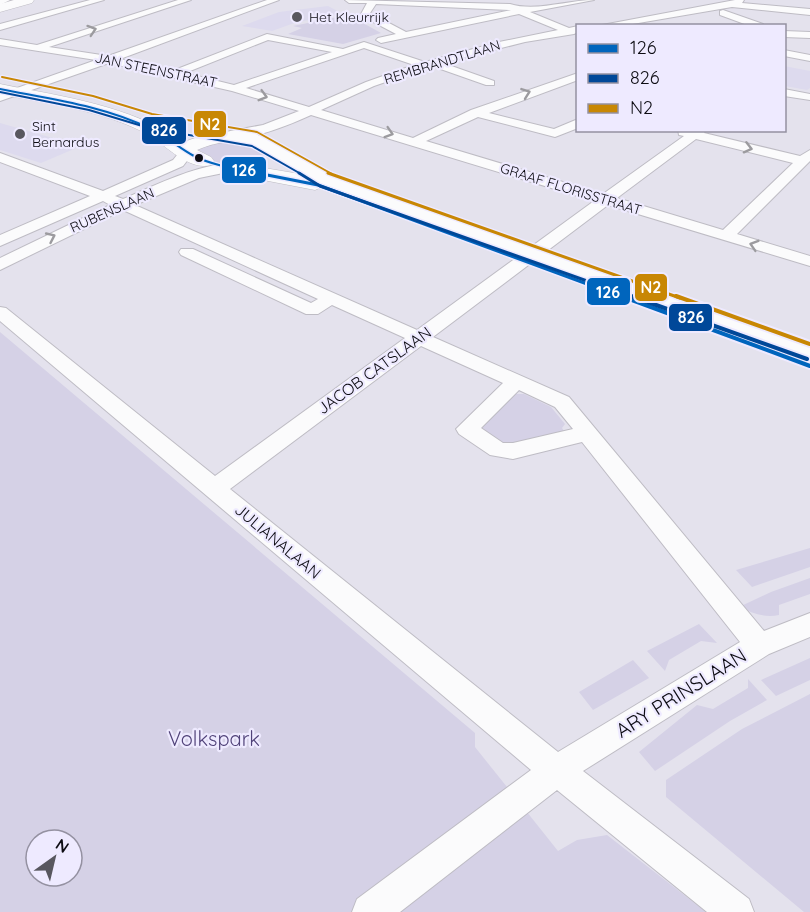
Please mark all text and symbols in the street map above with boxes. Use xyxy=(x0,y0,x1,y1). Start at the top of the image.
place label: Het Kleurrijk xyxy=(309,8,389,26)
marker: Het Kleurrijk xyxy=(290,10,304,24)
legend xyxy=(576,24,786,132)
one-way arrow xyxy=(86,25,97,37)
street label: REMBRANDTLAAN xyxy=(382,36,502,88)
text: 126 xyxy=(630,36,657,59)
street label: JAN STEENSTRAAT xyxy=(93,48,219,92)
text: 826 xyxy=(630,66,660,89)
one-way arrow xyxy=(520,87,530,100)
one-way arrow xyxy=(258,88,268,101)
text: N2 xyxy=(630,96,653,119)
line badge: N2 xyxy=(193,110,227,138)
text: N2 xyxy=(200,114,220,134)
line badge: 826 xyxy=(141,116,187,145)
place label: Sint Bernardus xyxy=(32,117,99,151)
text: 826 xyxy=(151,120,178,140)
one-way arrow xyxy=(383,126,393,138)
marker: Sint Bernardus xyxy=(13,127,27,141)
one-way arrow xyxy=(743,140,753,153)
unlabelled marker xyxy=(193,152,205,164)
line badge: 126 xyxy=(221,156,267,184)
street label: GRAAF FLORISSTRAAT xyxy=(498,159,644,219)
text: 126 xyxy=(232,160,256,180)
street label: RUBENSLAAN xyxy=(67,183,157,237)
one-way arrow xyxy=(45,233,56,245)
one-way arrow xyxy=(749,240,760,252)
line badge: N2 xyxy=(634,273,668,302)
line badge: 126 xyxy=(586,277,631,306)
text: N2 xyxy=(641,277,661,297)
text: 126 xyxy=(596,282,620,302)
line badge: 826 xyxy=(668,303,713,332)
text: 826 xyxy=(678,307,705,327)
street label: JACOB CATSLAAN xyxy=(313,322,435,418)
street label: JULIANALAAN xyxy=(231,499,325,583)
street label: ARY PRINSLAAN xyxy=(611,642,751,743)
park label: Volkspark xyxy=(168,726,260,751)
north arrow xyxy=(24,828,84,888)
text: N xyxy=(52,834,73,857)

